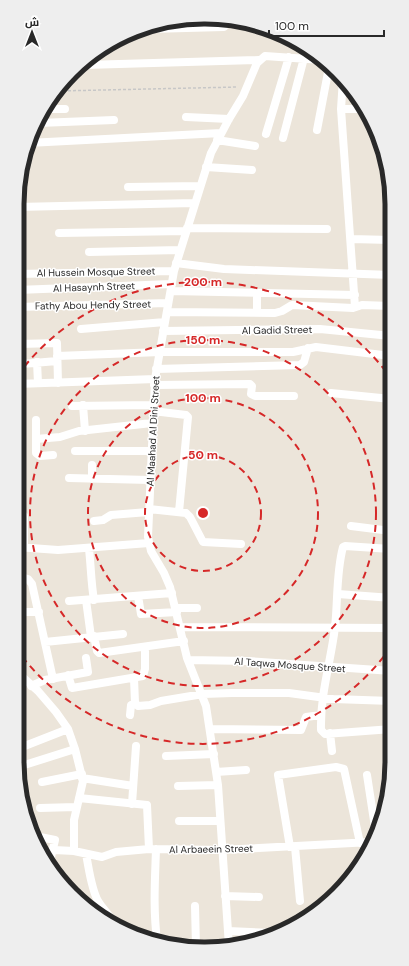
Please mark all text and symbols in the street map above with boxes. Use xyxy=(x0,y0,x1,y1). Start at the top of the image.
north arrow xyxy=(12,12,52,52)
scale bar xyxy=(269,12,384,38)
text: ش xyxy=(25,15,39,29)
text: 100 m xyxy=(275,18,309,34)
street label: Al Hussein Mosque Street xyxy=(37,264,155,280)
text: 200 m xyxy=(184,274,222,290)
street label: Al Hasaynh Street xyxy=(53,279,135,295)
street label: Fathy Abou Hendy Street xyxy=(35,297,151,313)
street label: Al Gadid Street xyxy=(242,323,312,337)
text: 150 m xyxy=(186,332,220,348)
street label: Al Maahad Al Dini Street xyxy=(144,375,162,487)
text: 100 m xyxy=(185,390,221,406)
text: 50 m xyxy=(188,447,218,463)
centre of rings xyxy=(196,506,210,520)
street label: Al Taqwa Mosque Street xyxy=(234,655,346,675)
street label: Al Arbaeein Street xyxy=(169,842,253,856)

